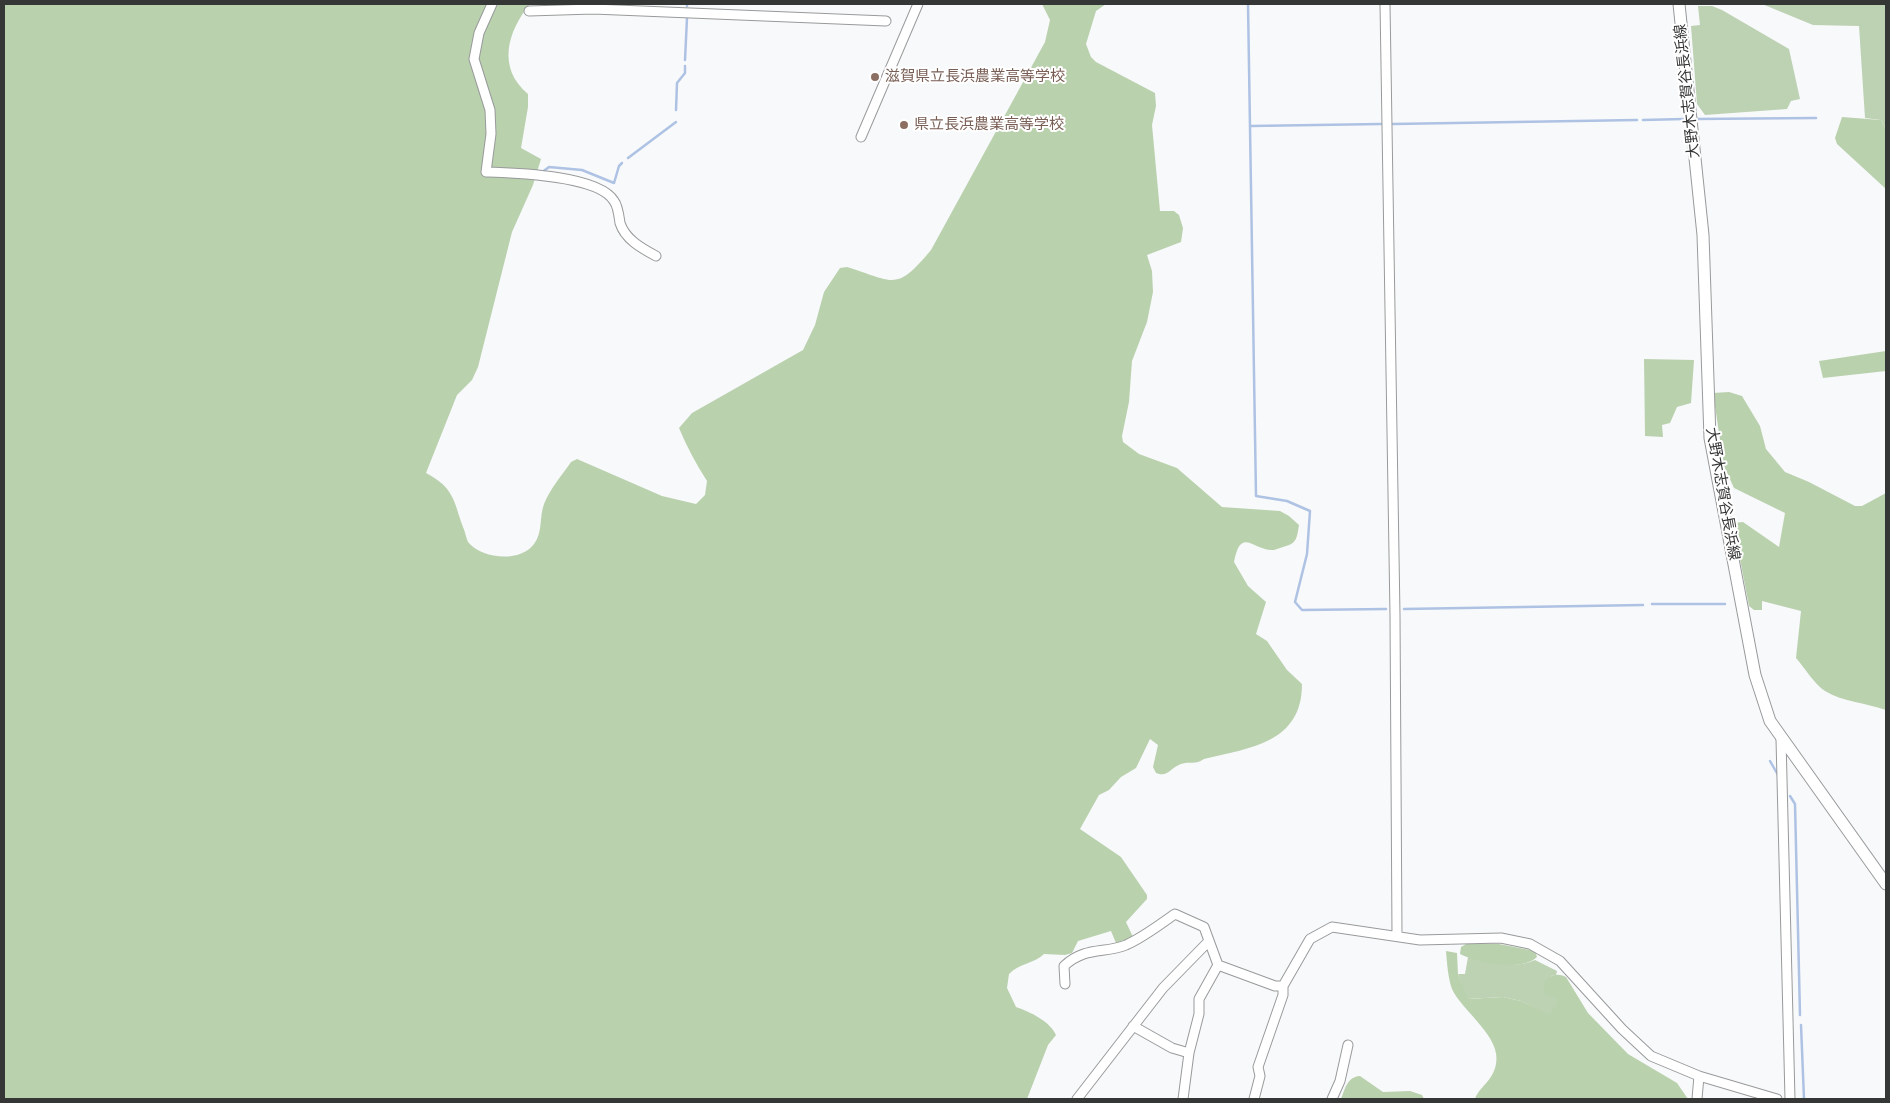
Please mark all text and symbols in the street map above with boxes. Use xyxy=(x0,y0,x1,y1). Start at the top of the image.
street label: 大野木志賀谷長浜線 xyxy=(1672,23,1704,159)
place label: 滋賀県立長浜農業高等学校 xyxy=(885,68,1065,86)
marker: 滋賀県立長浜農業高等学校 xyxy=(869,71,881,83)
place label: 県立長浜農業高等学校 xyxy=(914,116,1064,134)
marker: 県立長浜農業高等学校 xyxy=(898,119,910,131)
street label: 大野木志賀谷長浜線 xyxy=(1701,426,1743,562)

